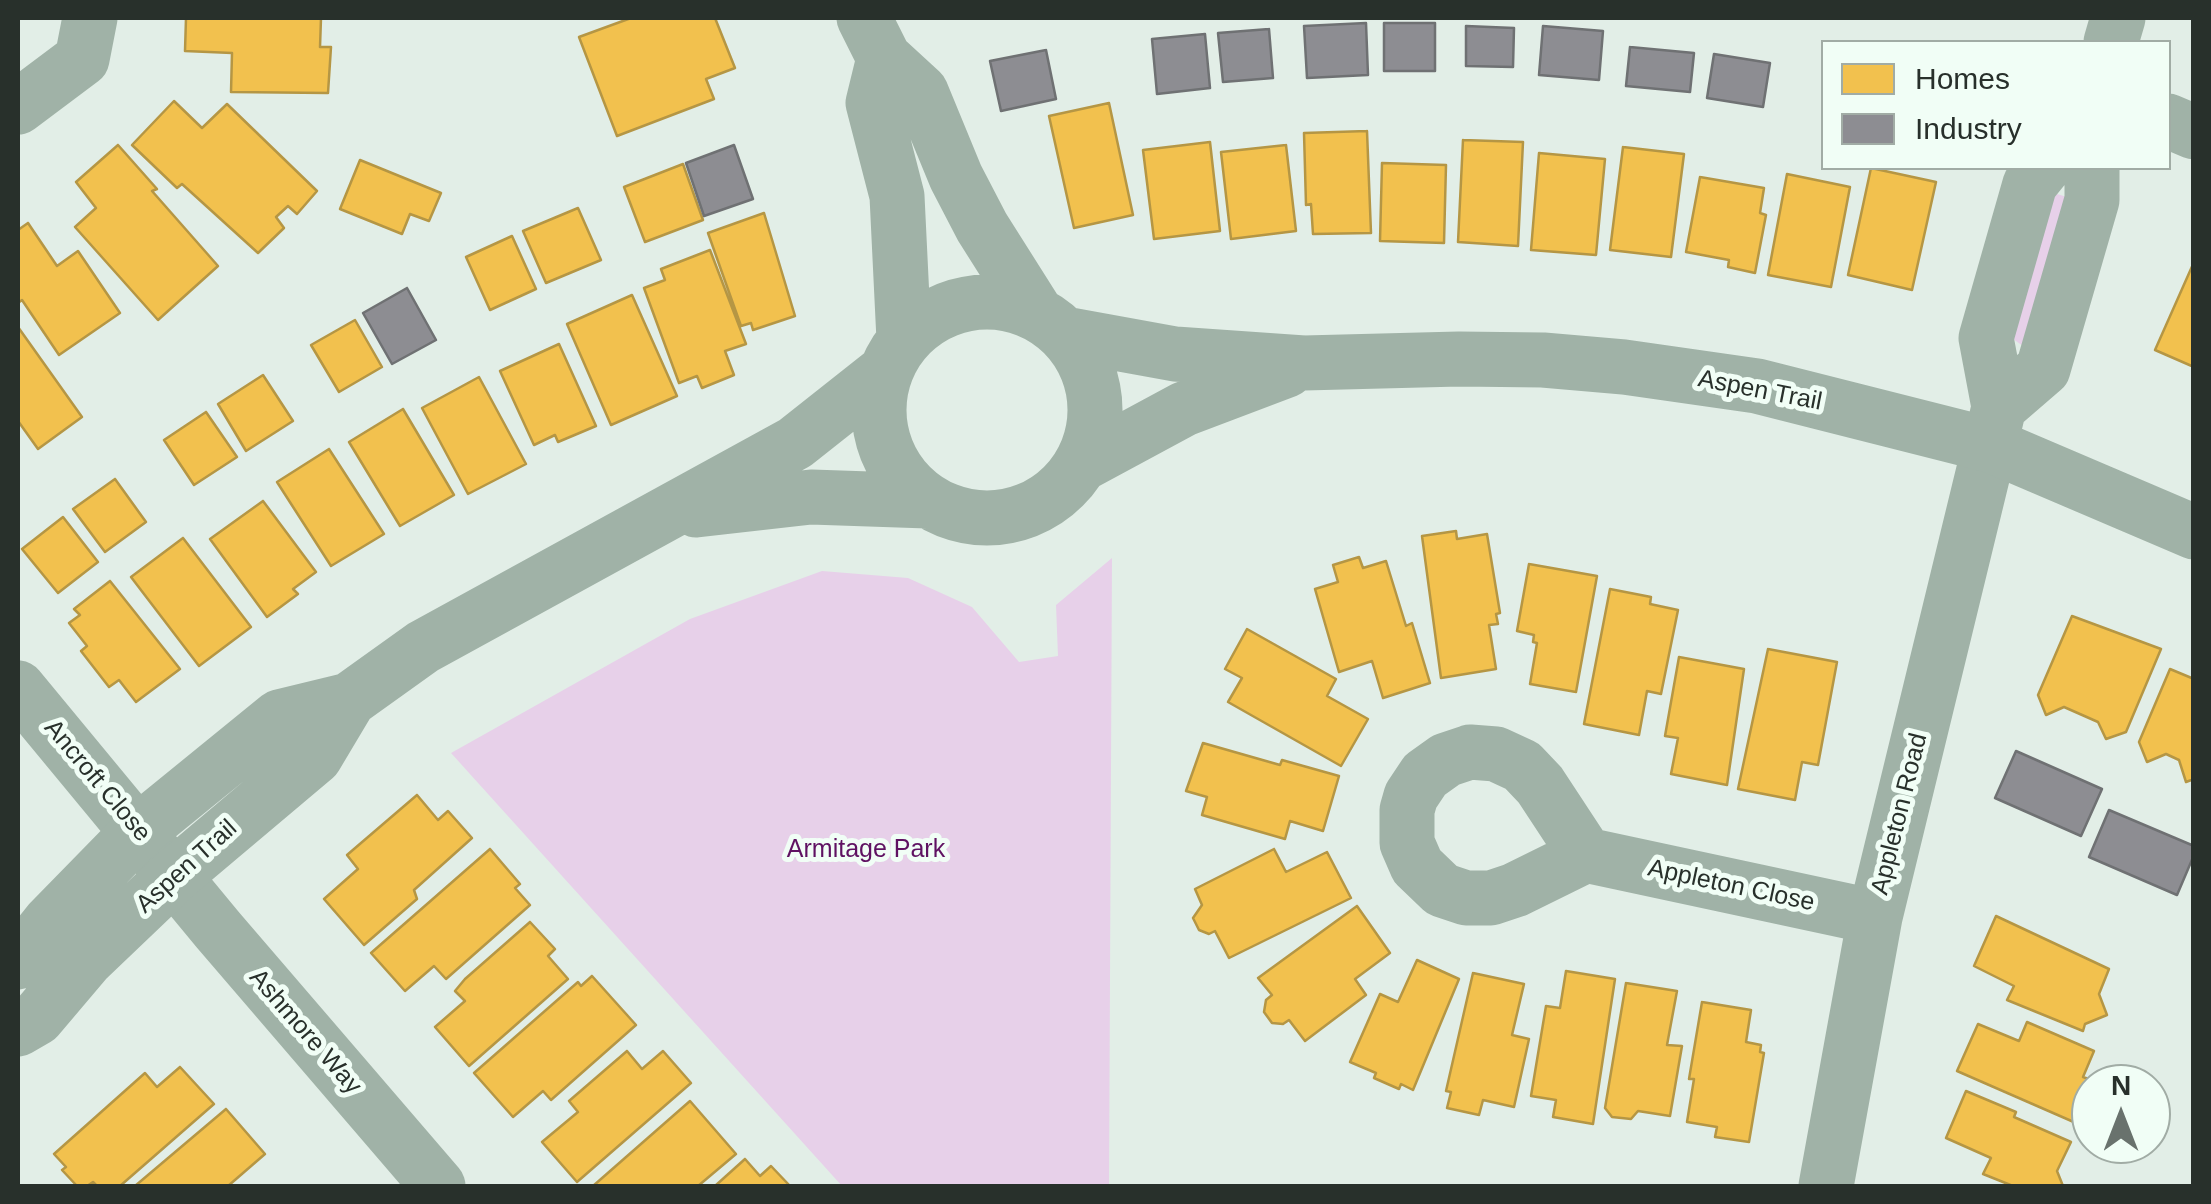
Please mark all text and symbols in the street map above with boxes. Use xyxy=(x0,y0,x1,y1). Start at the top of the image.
legend xyxy=(1821,40,2171,170)
text: Homes xyxy=(1915,62,2010,95)
text: Industry xyxy=(1915,112,2022,145)
street label: Aspen Trail xyxy=(1696,364,1824,418)
street label: Ancroft Close xyxy=(37,714,157,848)
street label: Appleton Road xyxy=(1865,730,1935,898)
street label: Aspen Trail xyxy=(130,814,244,920)
park label: Armitage Park xyxy=(787,835,945,865)
street label: Appleton Close xyxy=(1645,854,1817,918)
street label: Ashmore Way xyxy=(242,963,368,1101)
north arrow xyxy=(2071,1064,2171,1164)
text: N xyxy=(2111,1070,2131,1101)

